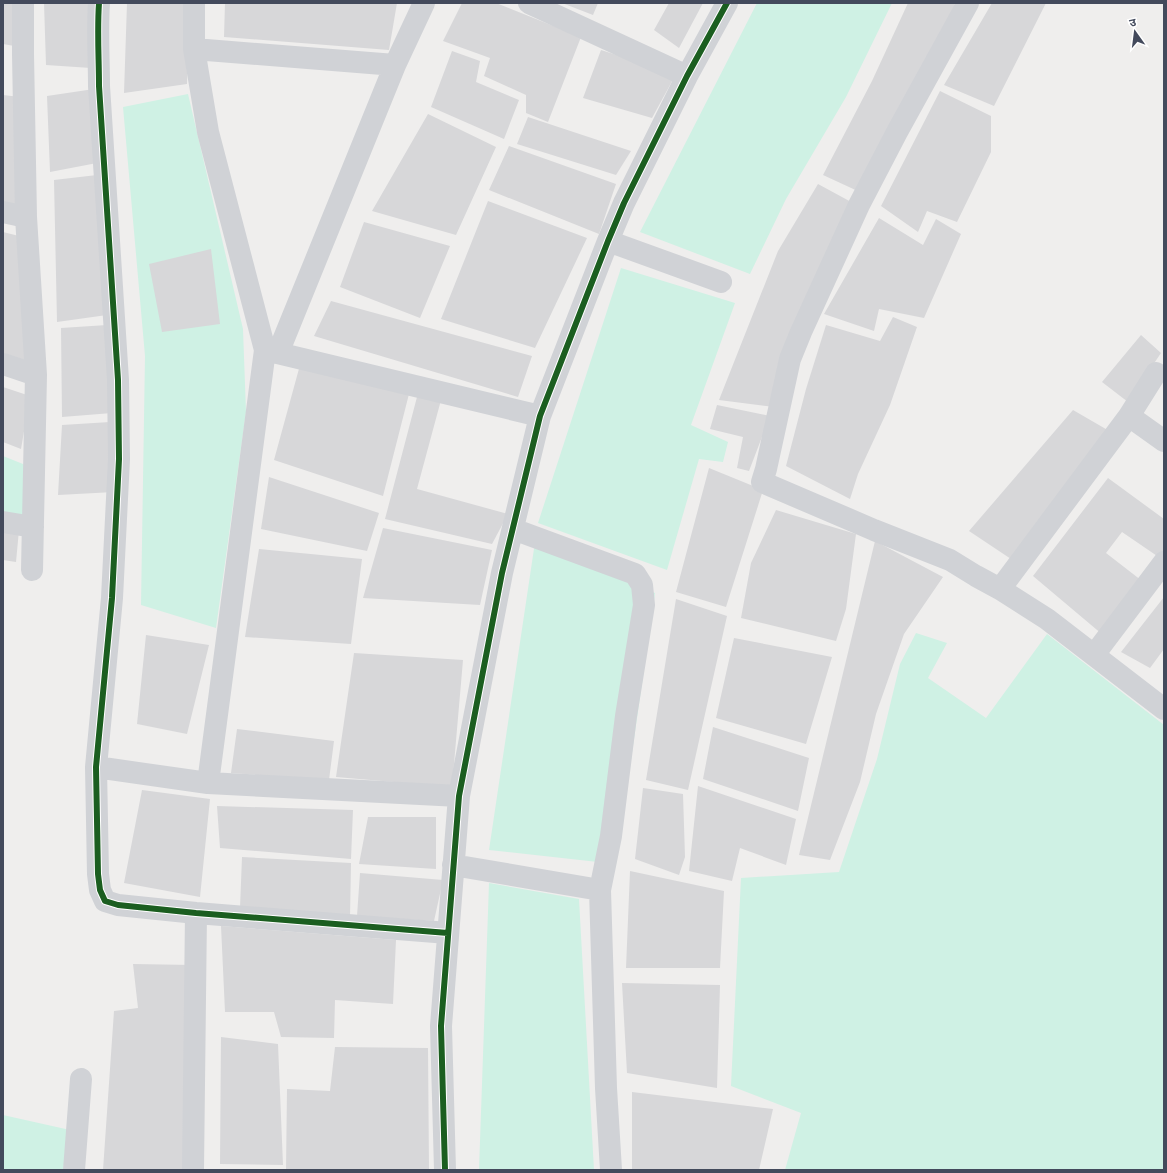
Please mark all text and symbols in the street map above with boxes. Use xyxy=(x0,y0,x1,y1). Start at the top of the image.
north arrow xyxy=(1115,12,1155,52)
text: उ xyxy=(1128,17,1138,29)

